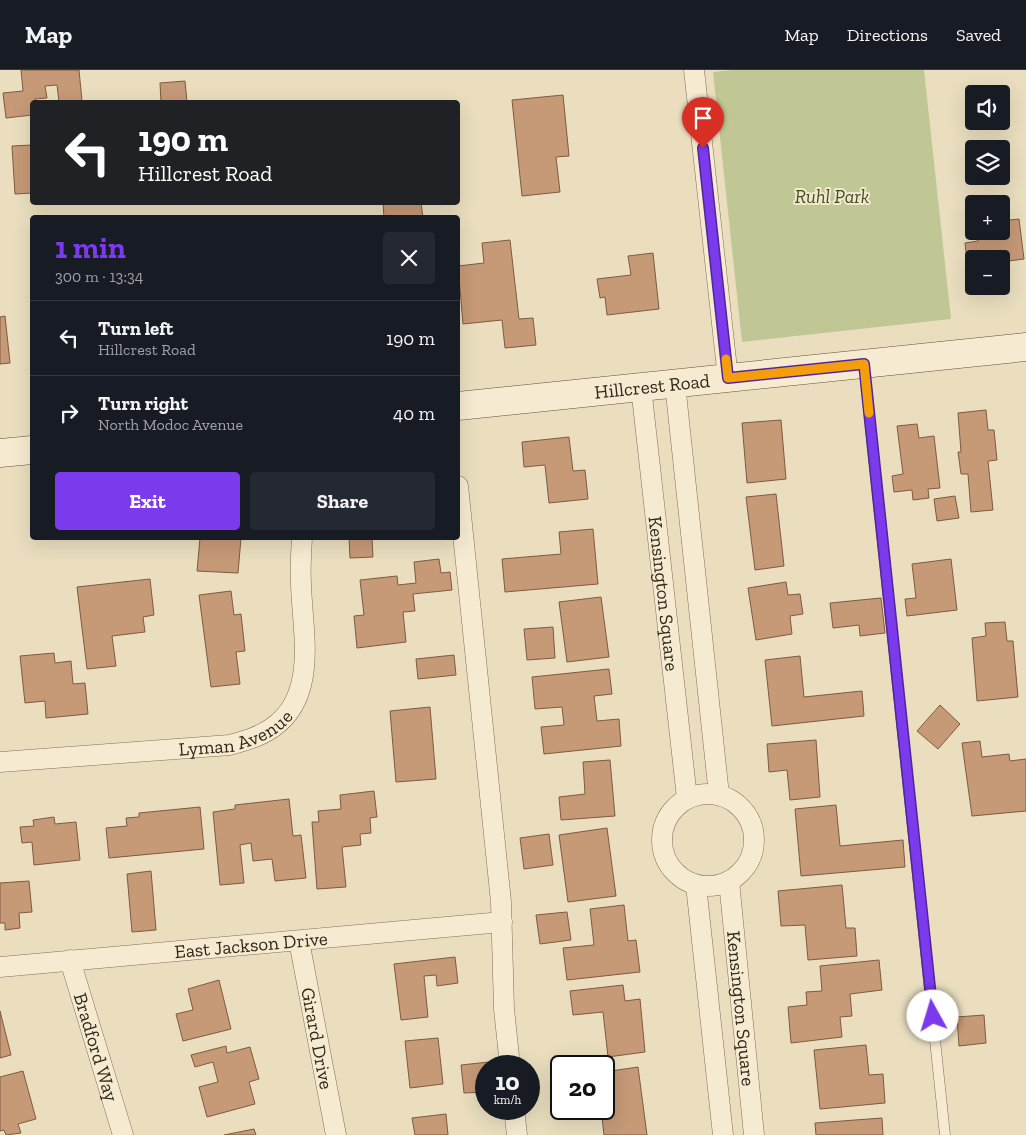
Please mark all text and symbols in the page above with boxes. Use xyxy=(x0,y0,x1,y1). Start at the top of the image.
text: Map xyxy=(25,20,72,49)
text: Map xyxy=(784,24,819,46)
text: Directions xyxy=(847,24,928,46)
text: Saved xyxy=(956,24,1001,46)
map controls xyxy=(965,85,1010,295)
button: sound xyxy=(965,85,1010,130)
pin xyxy=(682,97,724,148)
icon: arrive xyxy=(689,104,717,132)
text: 190 m xyxy=(138,118,228,160)
icon: left xyxy=(55,120,120,185)
button: layers xyxy=(965,140,1010,185)
text: Hillcrest Road xyxy=(138,160,272,187)
park label: Ruhl Park xyxy=(795,185,869,208)
button: + xyxy=(965,195,1010,240)
text: 1 min xyxy=(55,230,126,266)
button: close xyxy=(383,232,435,284)
button: − xyxy=(965,250,1010,295)
text: 300 m · 13:34 xyxy=(55,267,143,286)
text: Turn left xyxy=(98,317,173,340)
icon: left xyxy=(55,324,83,352)
text: 190 m xyxy=(386,327,435,350)
text: Hillcrest Road xyxy=(98,340,196,359)
street label: Hillcrest Road xyxy=(593,369,711,404)
text: Turn right xyxy=(98,392,188,415)
icon: right xyxy=(55,399,83,427)
text: 40 m xyxy=(393,402,435,425)
text: North Modoc Avenue xyxy=(98,415,243,434)
button: Exit xyxy=(55,472,240,530)
button: Share xyxy=(250,472,435,530)
street label: Kensington Square xyxy=(644,515,684,672)
street label: Lyman Avenue xyxy=(178,705,298,761)
street label: East Jackson Drive xyxy=(173,927,329,963)
street label: Kensington Square xyxy=(722,930,760,1087)
street label: Girard Drive xyxy=(296,986,338,1091)
position arrow xyxy=(906,989,958,1041)
street label: Bradford Way xyxy=(69,990,123,1105)
speed limit sign: 20 xyxy=(550,1055,615,1120)
text: 10 xyxy=(495,1066,520,1096)
text: km/h xyxy=(494,1093,521,1107)

